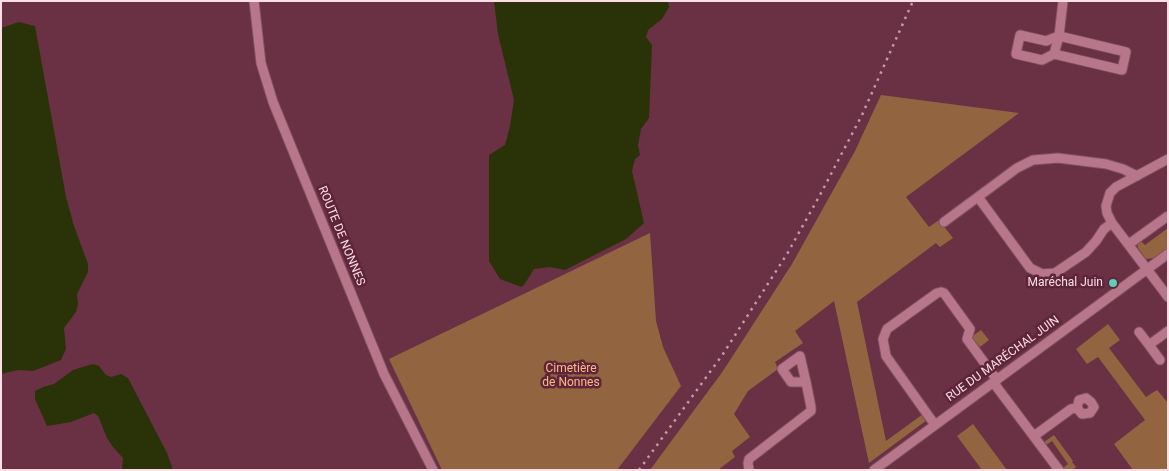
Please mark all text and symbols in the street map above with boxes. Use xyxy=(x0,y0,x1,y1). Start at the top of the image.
street label: ROUTE DE NONNES xyxy=(314,184,368,288)
place label: Maréchal Juin xyxy=(1028,276,1103,290)
marker: Maréchal Juin xyxy=(1107,277,1119,289)
street label: RUE DU MARÉCHAL JUIN xyxy=(944,313,1062,405)
park label: Cimetière de Nonnes xyxy=(542,362,600,390)

